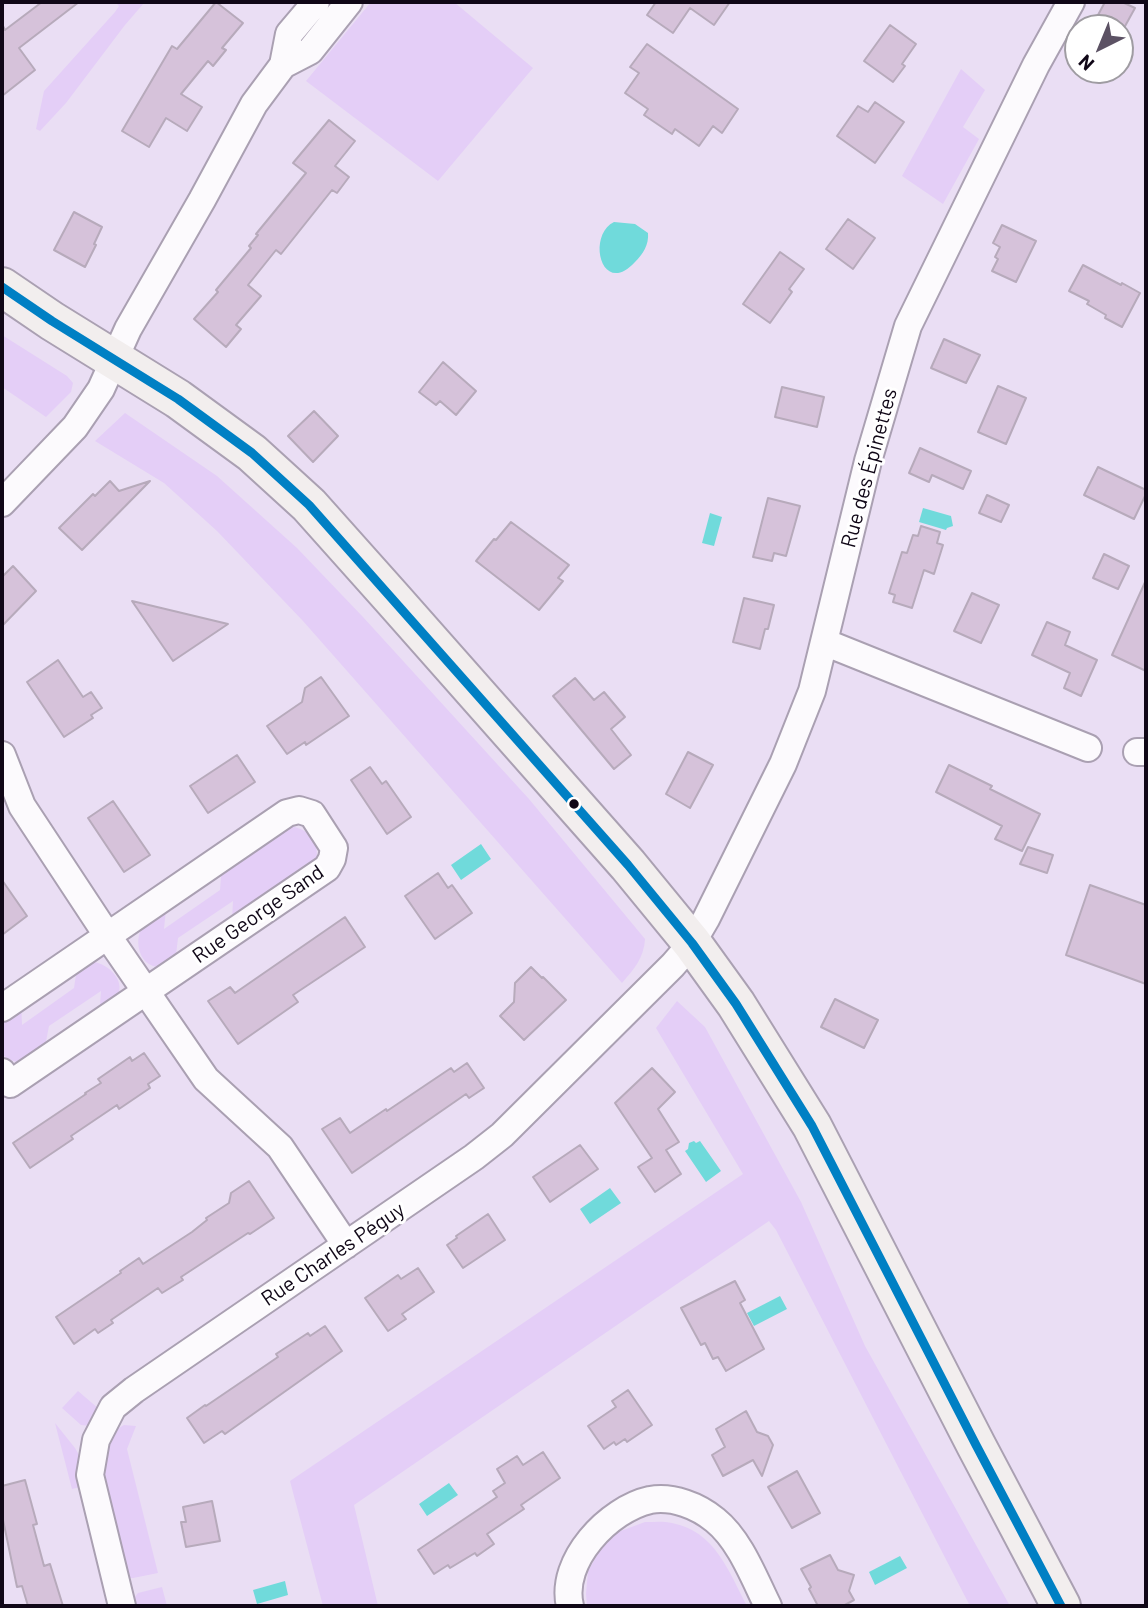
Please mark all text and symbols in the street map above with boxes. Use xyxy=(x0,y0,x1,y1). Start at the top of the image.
north arrow xyxy=(1064,14,1134,84)
text: N xyxy=(1073,51,1098,76)
street label: Rue des Épinettes xyxy=(836,385,902,551)
unlabelled marker xyxy=(567,797,581,811)
street label: Rue George Sand xyxy=(187,859,329,969)
street label: Rue Charles Péguy xyxy=(257,1197,409,1311)

